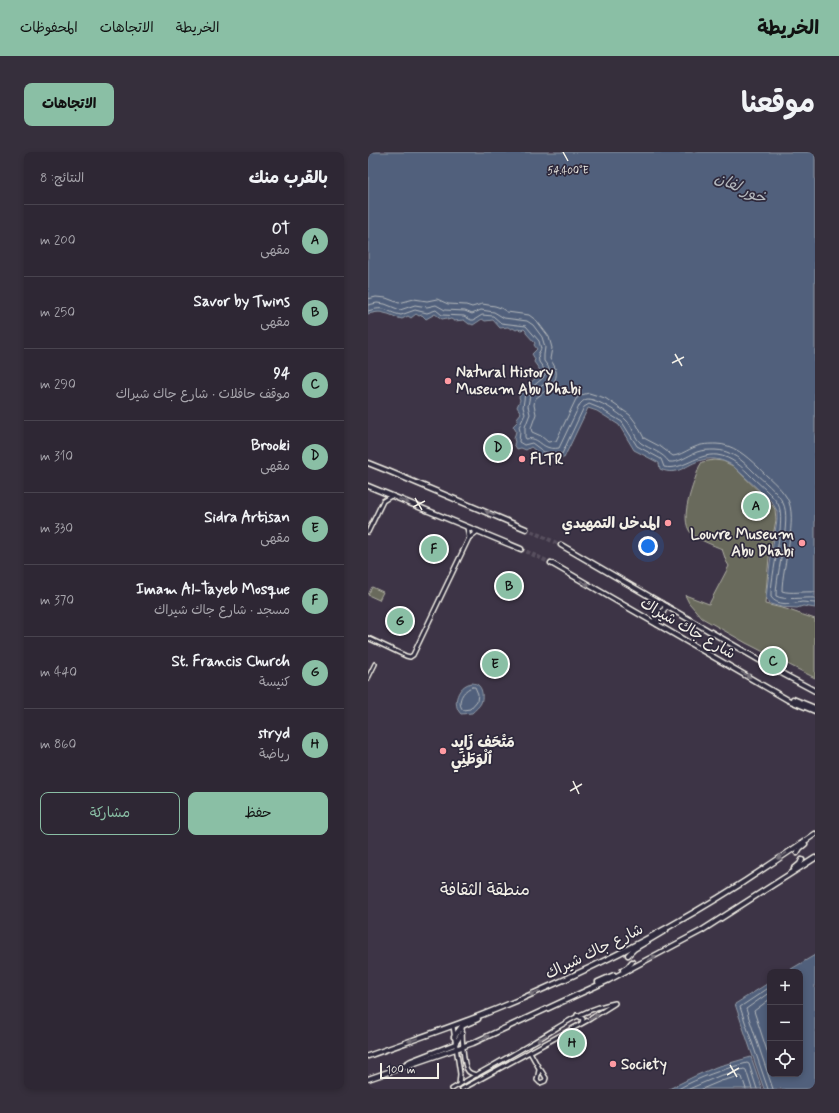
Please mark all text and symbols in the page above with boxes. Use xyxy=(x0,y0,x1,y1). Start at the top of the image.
text: الخريطة xyxy=(757,16,819,41)
text: المحفوظات xyxy=(20,19,78,37)
text: الاتجاهات xyxy=(100,19,154,37)
text: الخريطة xyxy=(176,19,219,37)
button: الاتجاهات xyxy=(24,83,114,126)
text: موقعنا xyxy=(741,86,815,123)
text: 54.400°E xyxy=(547,164,589,178)
text: بالقرب منك xyxy=(249,167,328,189)
water label: خور لفان xyxy=(711,167,770,210)
text: النتائج: 8 xyxy=(40,170,84,187)
text: OT xyxy=(272,220,290,240)
text: 200 m xyxy=(40,232,76,249)
text: A xyxy=(311,232,319,249)
text: مقهى xyxy=(260,242,290,259)
text: Savor by Twins xyxy=(194,292,290,312)
text: 250 m xyxy=(40,304,75,321)
text: B xyxy=(311,304,319,321)
text: مقهى xyxy=(260,314,290,331)
place label: Natural History Museum Abu Dhabi xyxy=(456,363,582,400)
text: 94 xyxy=(274,364,290,384)
text: 290 m xyxy=(40,376,76,393)
text: C xyxy=(310,376,320,393)
marker: Natural History Museum Abu Dhabi xyxy=(443,376,453,386)
text: موقف حافلات · شارع جاك شيراك xyxy=(116,386,290,403)
pin: D xyxy=(485,433,511,463)
text: Brooki xyxy=(251,436,290,456)
text: 310 m xyxy=(40,448,73,465)
text: D xyxy=(311,448,319,465)
place label: FLTR xyxy=(530,450,564,470)
marker: FLTR xyxy=(517,454,527,464)
text: مقهى xyxy=(260,458,290,475)
pin: A xyxy=(743,491,769,521)
one-way arrow xyxy=(398,497,410,504)
text: Sidra Artisan xyxy=(204,508,290,528)
one-way arrow xyxy=(485,510,496,516)
place label: المدخل التمهيدي xyxy=(562,514,660,535)
marker: المدخل التمهيدي xyxy=(663,518,673,528)
text: 330 m xyxy=(40,520,73,537)
text: E xyxy=(311,520,319,537)
place label: Louvre Museum Abu Dhabi xyxy=(690,525,795,562)
text: مقهى xyxy=(260,530,290,547)
pin: F xyxy=(421,534,447,564)
your location xyxy=(638,536,658,556)
marker: Louvre Museum Abu Dhabi xyxy=(797,538,807,548)
pin: B xyxy=(496,571,522,601)
one-way arrow xyxy=(579,579,591,586)
text: Imam Al-Tayeb Mosque xyxy=(136,580,290,600)
text: 370 m xyxy=(40,592,74,609)
text: F xyxy=(312,592,318,609)
street label: شارع جاك شيراك xyxy=(636,593,739,664)
text: مسجد · شارع جاك شيراك xyxy=(154,602,290,619)
pin: G xyxy=(387,606,413,636)
pin: C xyxy=(760,646,786,676)
pin: E xyxy=(482,649,508,679)
text: St. Francis Church xyxy=(171,652,290,672)
text: 440 m xyxy=(40,664,77,681)
text: G xyxy=(311,664,319,681)
one-way arrow xyxy=(740,671,752,678)
text: كنيسة xyxy=(259,674,290,691)
text: stryd xyxy=(258,724,290,744)
place label: مَتْحَف زَايِد ٱلْوَطَنِي xyxy=(451,733,515,773)
text: 860 m xyxy=(40,736,76,753)
text: H xyxy=(311,736,319,753)
text: رياضة xyxy=(259,746,290,763)
marker: مَتْحَف زَايِد ٱلْوَطَنِي xyxy=(438,746,448,756)
button: مشاركة xyxy=(40,792,180,835)
button: حفظ xyxy=(188,792,328,835)
one-way arrow xyxy=(777,852,788,860)
district label: منطقة الثقافة xyxy=(440,879,530,901)
street label: شارع جاك شيراك xyxy=(542,919,647,984)
one-way arrow xyxy=(646,955,658,961)
map controls xyxy=(767,969,803,1077)
button: + xyxy=(767,969,803,1005)
one-way arrow xyxy=(528,991,540,997)
button: − xyxy=(767,1005,803,1041)
one-way arrow xyxy=(588,1013,600,1020)
pin: H xyxy=(559,1028,585,1058)
one-way arrow xyxy=(536,1034,548,1041)
one-way arrow xyxy=(478,1035,489,1041)
one-way arrow xyxy=(407,1037,419,1043)
button: locate xyxy=(767,1041,803,1077)
place label: Society xyxy=(621,1055,667,1075)
marker: Society xyxy=(608,1059,618,1069)
scale bar xyxy=(380,1061,439,1080)
text: 100 m xyxy=(386,1063,416,1077)

